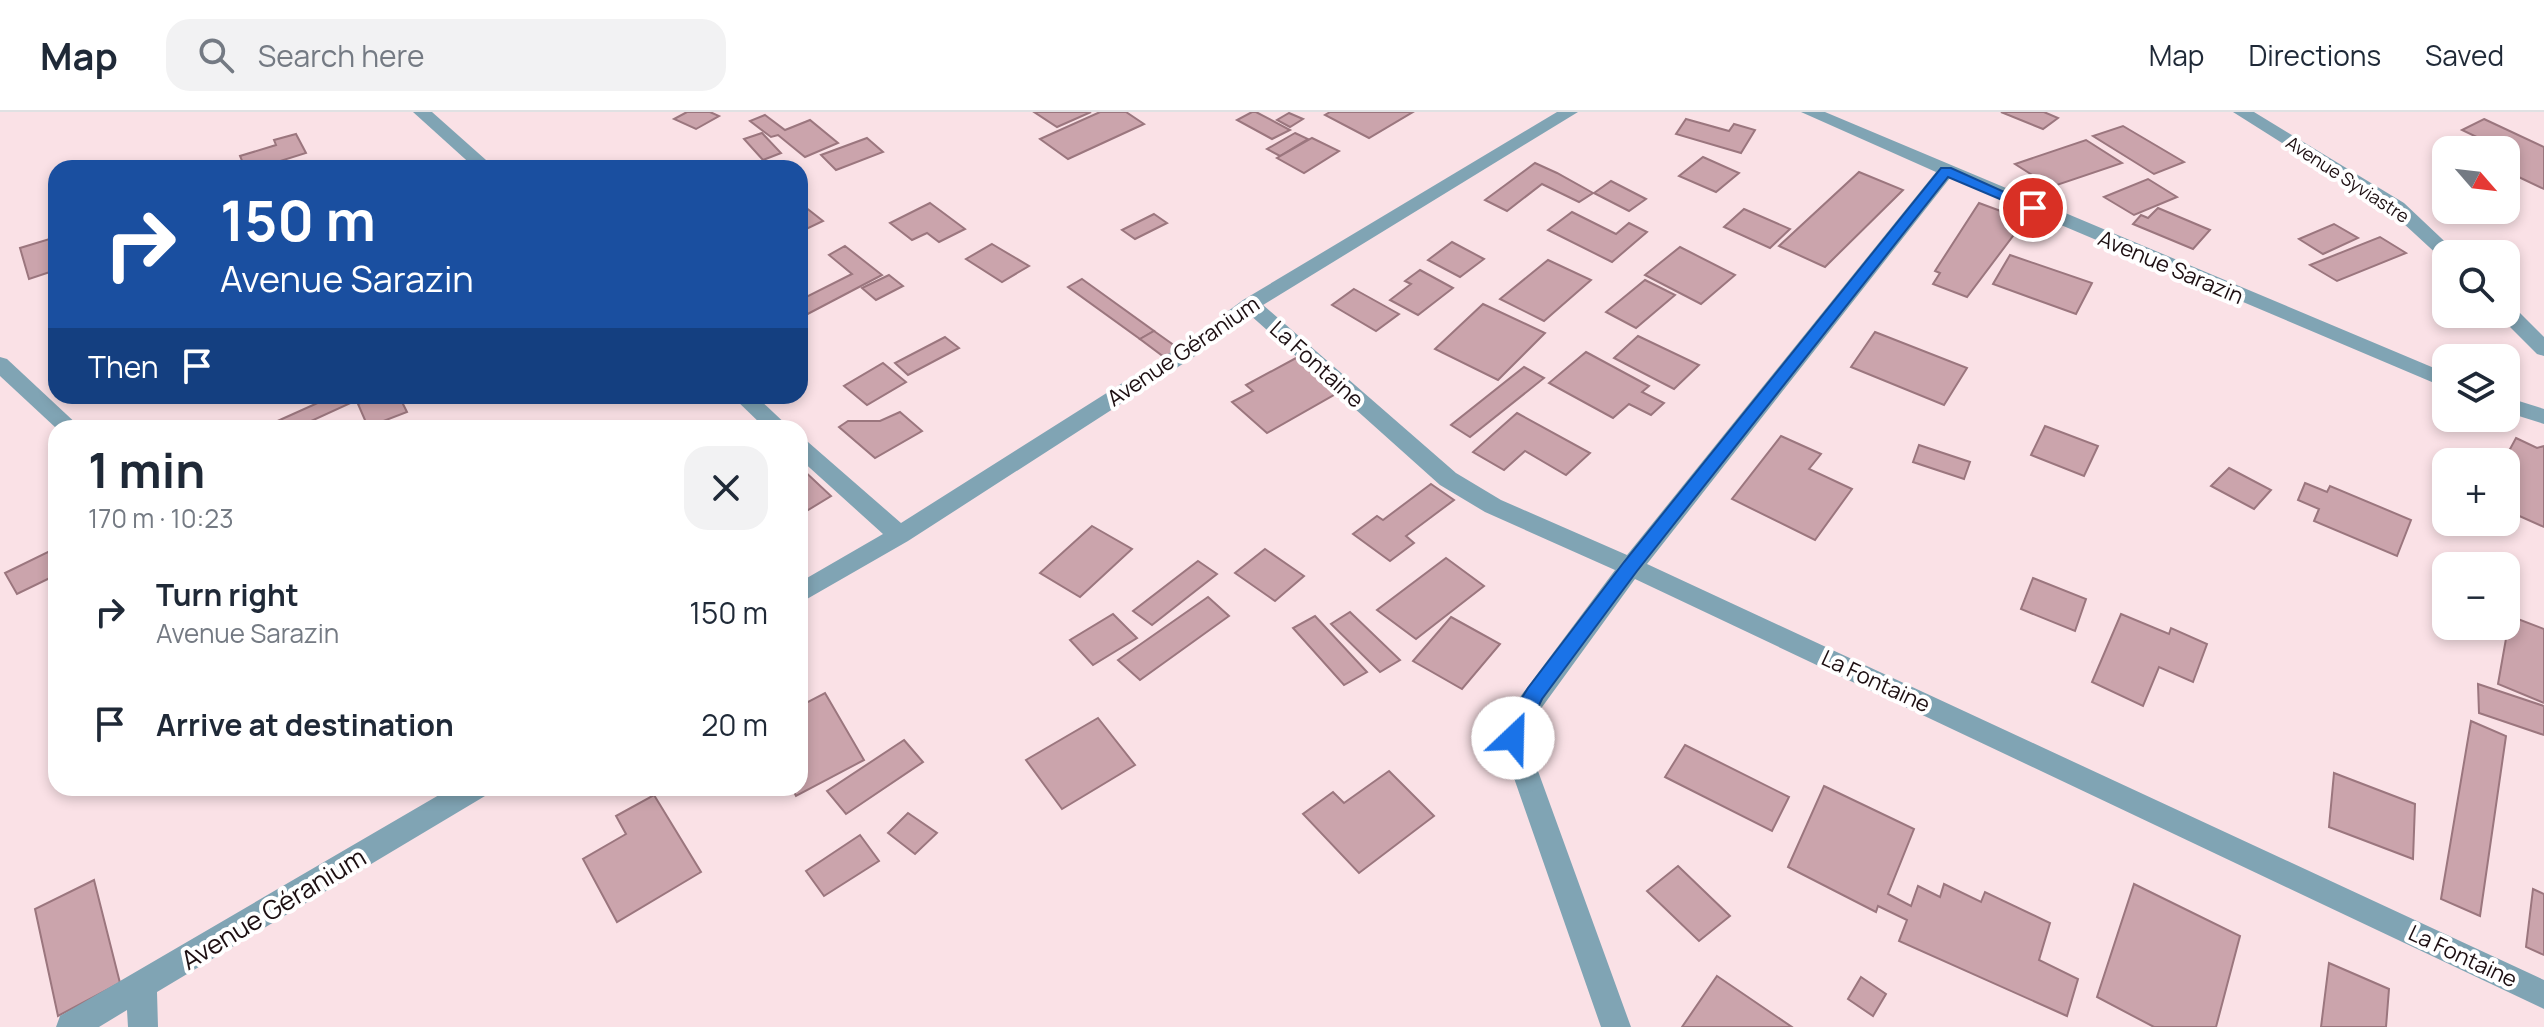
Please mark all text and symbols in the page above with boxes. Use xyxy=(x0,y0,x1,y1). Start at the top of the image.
search box xyxy=(166,19,726,91)
text: Map xyxy=(40,29,118,81)
icon: search xyxy=(194,33,238,77)
text: Search here xyxy=(258,35,425,76)
text: Map xyxy=(2149,36,2204,74)
text: Directions xyxy=(2248,36,2381,74)
text: Saved xyxy=(2425,36,2504,74)
street label: Avenue Syviastre xyxy=(2282,130,2414,228)
north arrow xyxy=(2432,136,2520,224)
map controls xyxy=(2432,136,2520,640)
pin xyxy=(1999,174,2067,242)
text: 150 m xyxy=(220,181,376,258)
icon: arrive xyxy=(2011,186,2055,230)
icon: right xyxy=(88,192,192,296)
street label: Avenue Sarazin xyxy=(2094,223,2248,311)
button: search xyxy=(2432,240,2520,328)
text: Avenue Sarazin xyxy=(220,254,474,303)
street label: Avenue Géranium xyxy=(1101,289,1265,413)
street label: La Fontaine xyxy=(1264,314,1371,414)
icon: arrive xyxy=(175,344,219,388)
button: layers xyxy=(2432,344,2520,432)
text: Then xyxy=(88,346,159,387)
text: 1 min xyxy=(88,437,205,502)
button: close xyxy=(684,446,768,530)
button: + xyxy=(2432,448,2520,536)
text: 170 m · 10:23 xyxy=(88,500,234,536)
button: − xyxy=(2432,552,2520,640)
text: Turn right xyxy=(156,574,299,615)
icon: right xyxy=(88,590,132,634)
text: 150 m xyxy=(689,592,768,633)
text: Avenue Sarazin xyxy=(156,615,339,651)
street label: La Fontaine xyxy=(1817,643,1935,719)
position arrow xyxy=(1471,696,1555,780)
icon: arrive xyxy=(88,702,132,746)
text: Arrive at destination xyxy=(156,704,454,745)
text: 20 m xyxy=(701,704,768,745)
street label: Avenue Géranium xyxy=(174,838,372,978)
street label: La Fontaine xyxy=(2404,918,2522,994)

